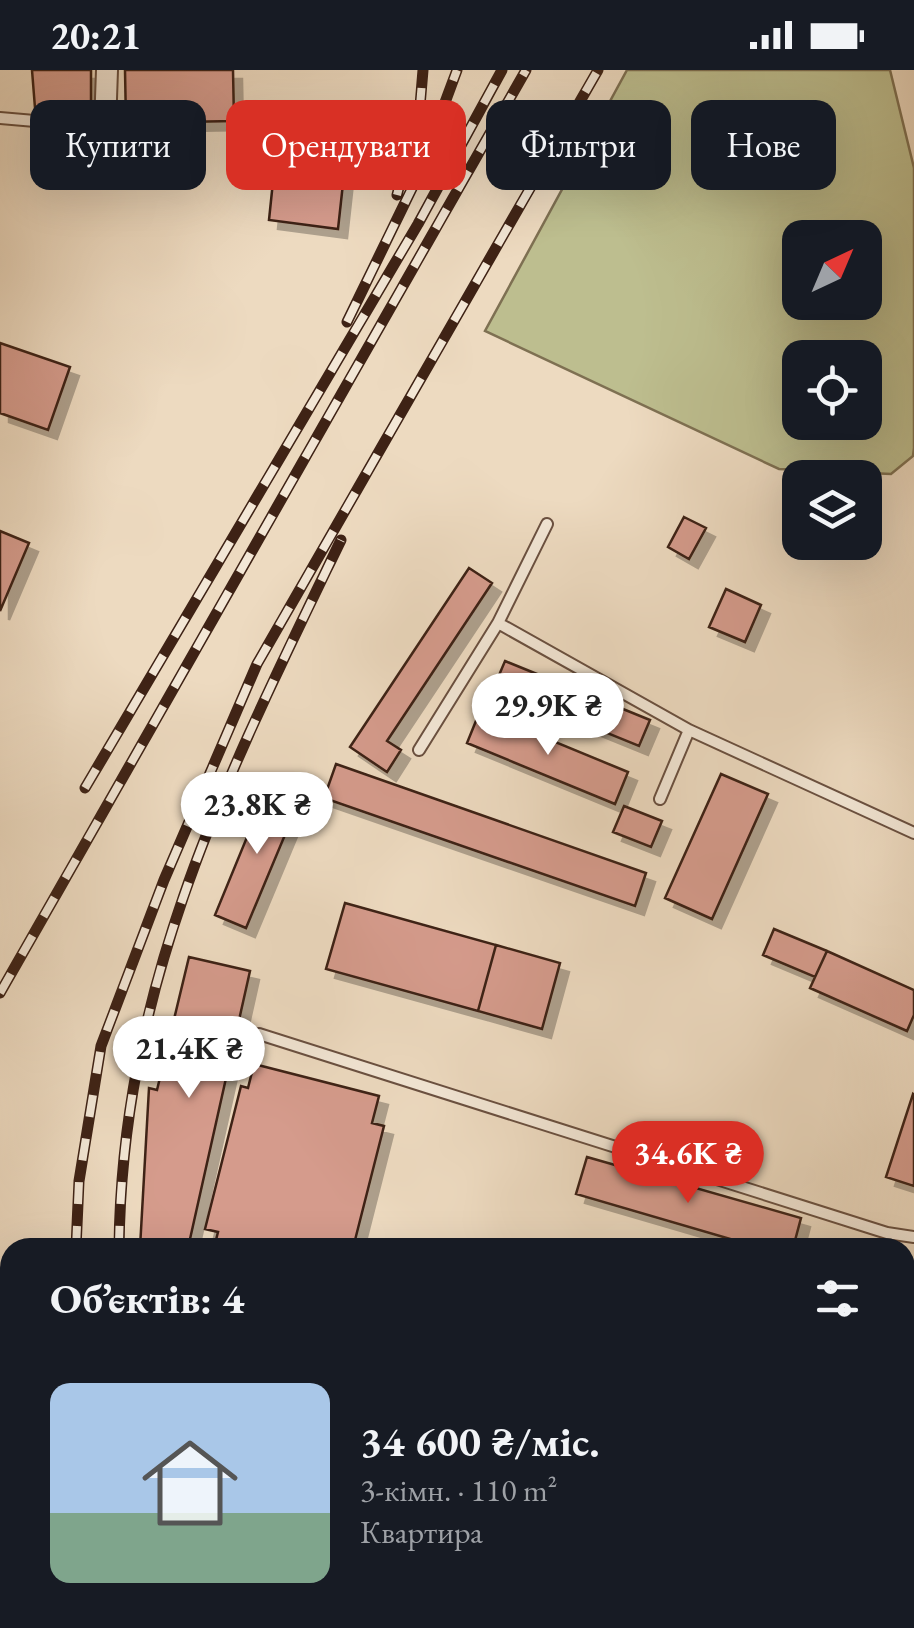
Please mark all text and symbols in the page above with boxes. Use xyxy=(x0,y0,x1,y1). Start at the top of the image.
text: 20:21 xyxy=(50,11,141,60)
chip: Купити xyxy=(30,100,206,190)
chip: Орендувати xyxy=(226,100,466,190)
chip: Фільтри xyxy=(486,100,671,190)
chip: Нове xyxy=(691,100,836,190)
north arrow xyxy=(782,220,882,320)
map controls xyxy=(782,220,882,560)
button: locate xyxy=(782,340,882,440)
button: layers xyxy=(782,460,882,560)
pin: 29.9K ₴ xyxy=(456,673,640,758)
text: 29.9K ₴ xyxy=(494,684,602,726)
pin: 23.8K ₴ xyxy=(165,772,349,857)
text: 23.8K ₴ xyxy=(203,783,311,825)
pin: 21.4K ₴ xyxy=(97,1016,281,1101)
text: 21.4K ₴ xyxy=(135,1027,243,1069)
pin: 34.6K ₴ xyxy=(596,1121,780,1206)
text: 34.6K ₴ xyxy=(634,1132,742,1174)
text: Об’єктів: 4 xyxy=(50,1271,244,1326)
icon: filters xyxy=(810,1271,865,1326)
text: 34 600 ₴/міс. xyxy=(360,1414,600,1469)
icon: home xyxy=(130,1423,250,1543)
text: 3-кімн. · 110 m² xyxy=(360,1469,557,1511)
text: Квартира xyxy=(360,1511,483,1553)

